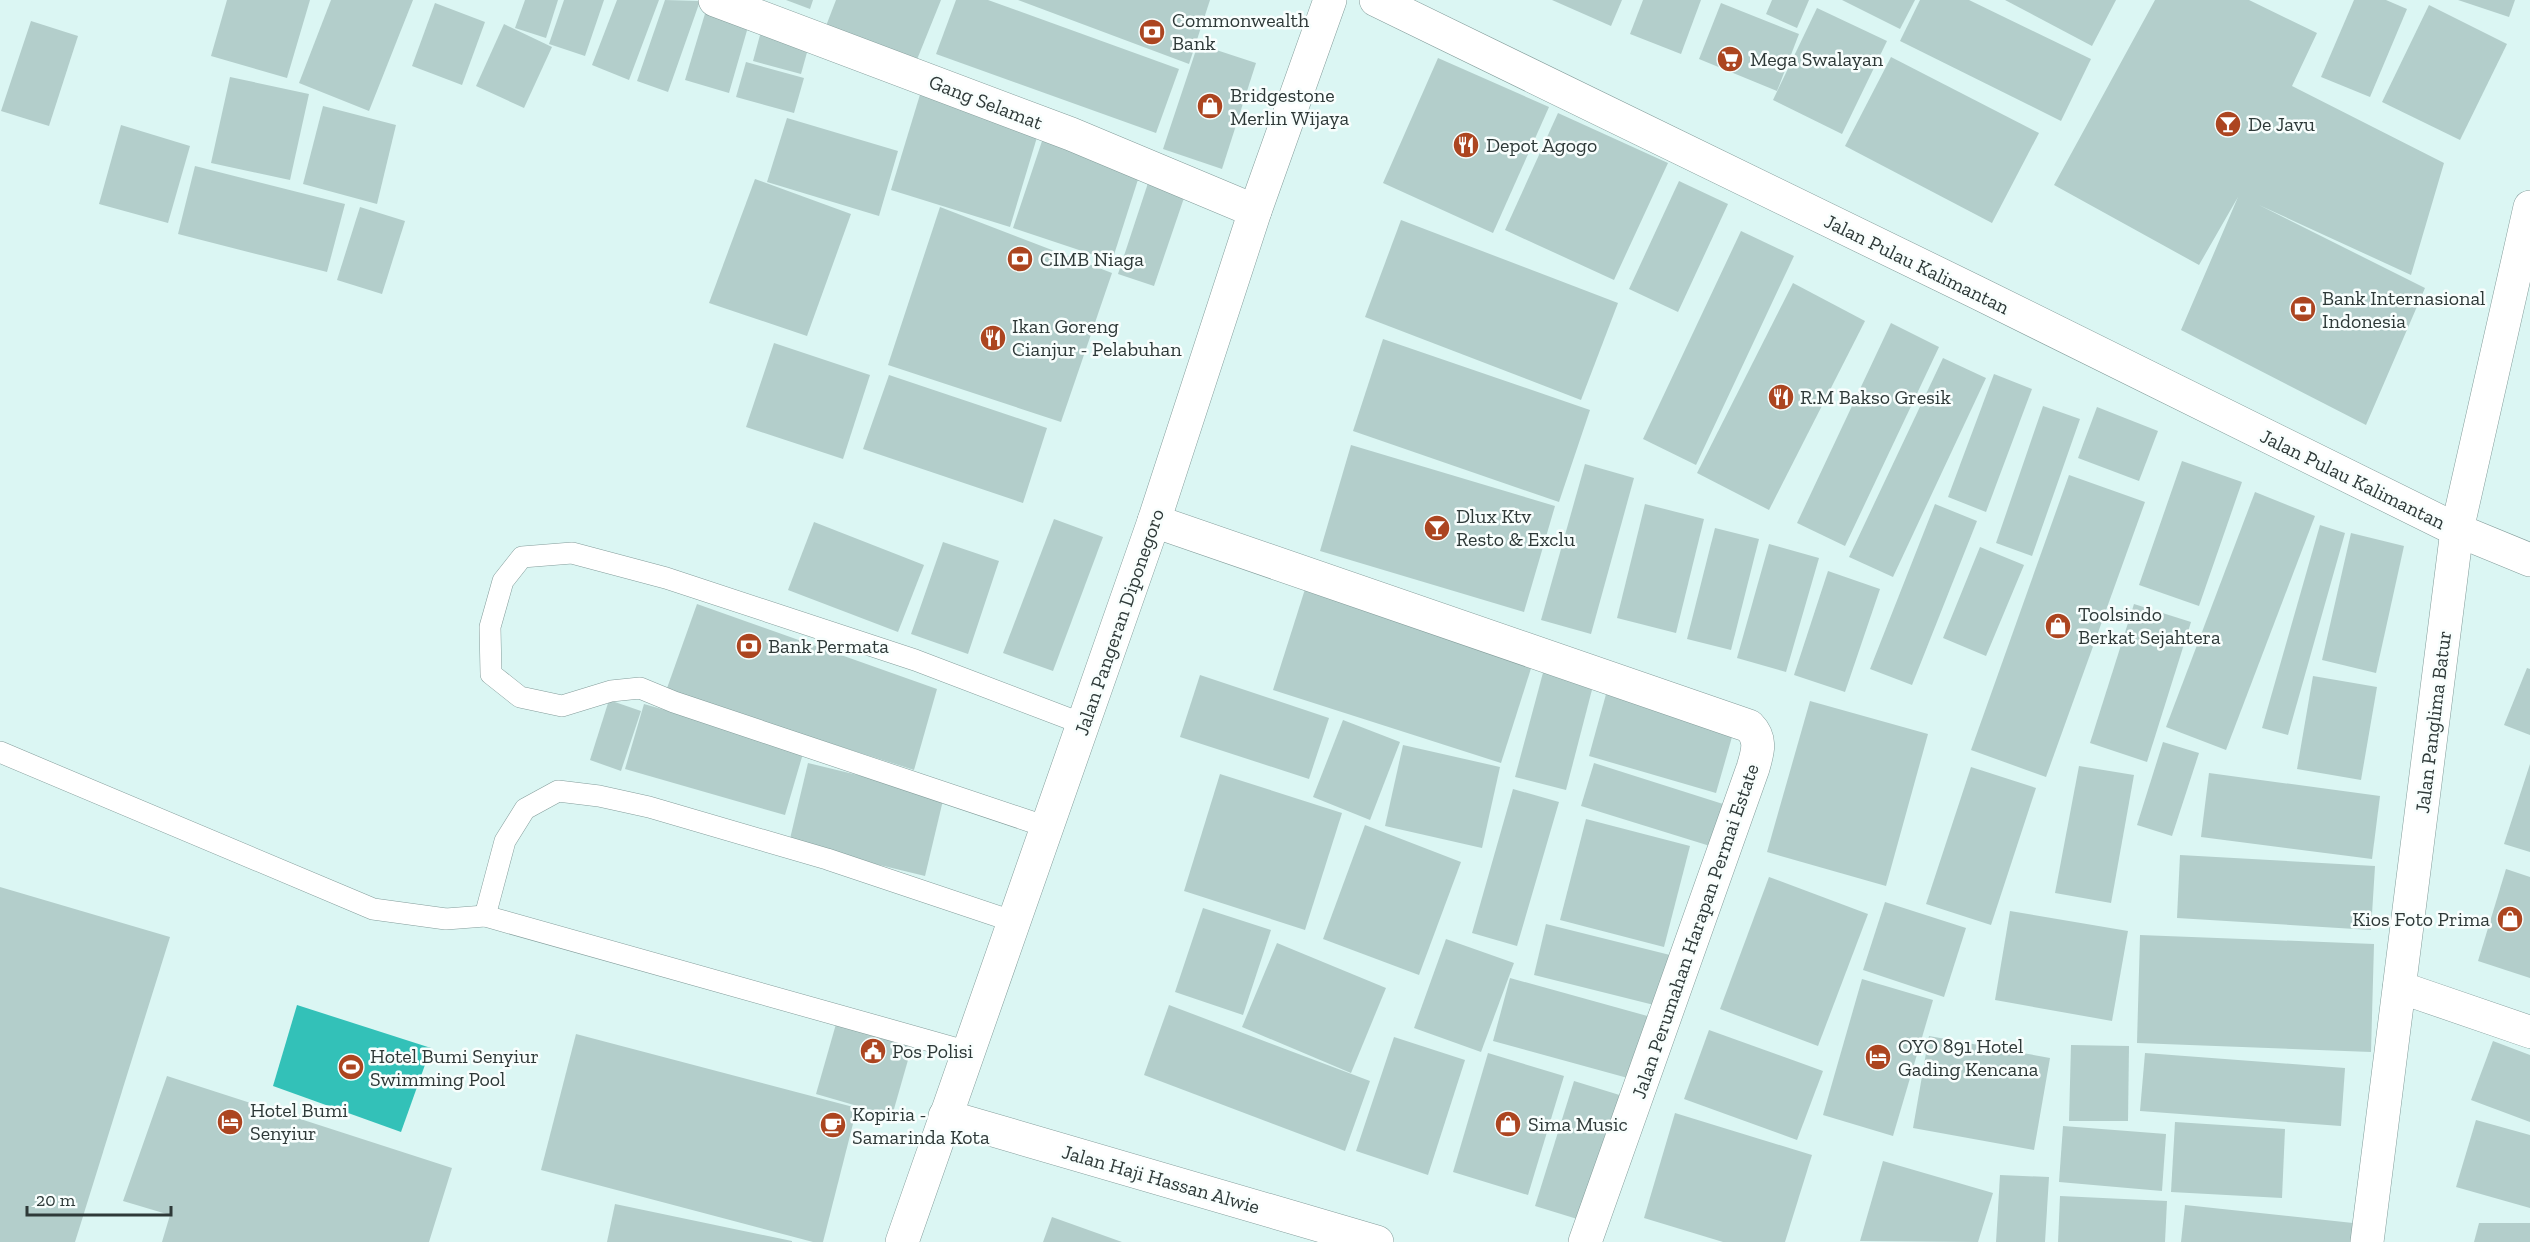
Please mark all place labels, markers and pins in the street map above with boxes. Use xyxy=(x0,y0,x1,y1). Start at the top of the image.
place label: Commonwealth Bank xyxy=(1172,8,1310,55)
bank icon: Commonwealth Bank xyxy=(1137,17,1167,47)
supermarket icon: Mega Swalayan xyxy=(1715,44,1745,74)
place label: Mega Swalayan xyxy=(1750,47,1884,71)
place label: Bridgestone Merlin Wijaya xyxy=(1230,83,1350,130)
shop icon: Bridgestone Merlin Wijaya xyxy=(1195,91,1225,121)
bar icon: De Javu xyxy=(2213,109,2243,139)
place label: De Javu xyxy=(2248,112,2315,136)
restaurant icon: Depot Agogo xyxy=(1451,130,1481,160)
place label: Depot Agogo xyxy=(1486,133,1597,157)
bank icon: CIMB Niaga xyxy=(1005,244,1035,274)
place label: CIMB Niaga xyxy=(1040,247,1144,271)
place label: Bank Internasional Indonesia xyxy=(2322,286,2485,333)
bank icon: Bank Internasional Indonesia xyxy=(2288,294,2318,324)
place label: Ikan Goreng Cianjur - Pelabuhan xyxy=(1012,314,1182,361)
restaurant icon: Ikan Goreng Cianjur - Pelabuhan xyxy=(978,323,1008,353)
restaurant icon: R.M Bakso Gresik xyxy=(1766,382,1796,412)
place label: R.M Bakso Gresik xyxy=(1800,385,1951,409)
place label: Dlux Ktv Resto & Exclu xyxy=(1456,504,1575,551)
bar icon: Dlux Ktv Resto & Exclu xyxy=(1422,513,1452,543)
place label: Toolsindo Berkat Sejahtera xyxy=(2078,602,2221,649)
shop icon: Toolsindo Berkat Sejahtera xyxy=(2043,611,2073,641)
bank icon: Bank Permata xyxy=(734,631,764,661)
place label: Bank Permata xyxy=(768,634,889,658)
shop icon: Kios Foto Prima xyxy=(2495,904,2525,934)
place label: Kios Foto Prima xyxy=(2352,907,2490,931)
place label: OYO 891 Hotel Gading Kencana xyxy=(1898,1034,2039,1081)
public building icon: Pos Polisi xyxy=(858,1036,888,1066)
place label: Pos Polisi xyxy=(892,1039,974,1063)
hotel icon: OYO 891 Hotel Gading Kencana xyxy=(1863,1042,1893,1072)
place label: Hotel Bumi Senyiur Swimming Pool xyxy=(370,1044,539,1091)
sports icon: Hotel Bumi Senyiur Swimming Pool xyxy=(336,1052,366,1082)
place label: Hotel Bumi Senyiur xyxy=(250,1098,348,1145)
place label: Kopiria - Samarinda Kota xyxy=(852,1102,990,1149)
hotel icon: Hotel Bumi Senyiur xyxy=(215,1107,245,1137)
shop icon: Sima Music xyxy=(1493,1109,1523,1139)
cafe icon: Kopiria - Samarinda Kota xyxy=(818,1110,848,1140)
place label: Sima Music xyxy=(1528,1112,1628,1136)

